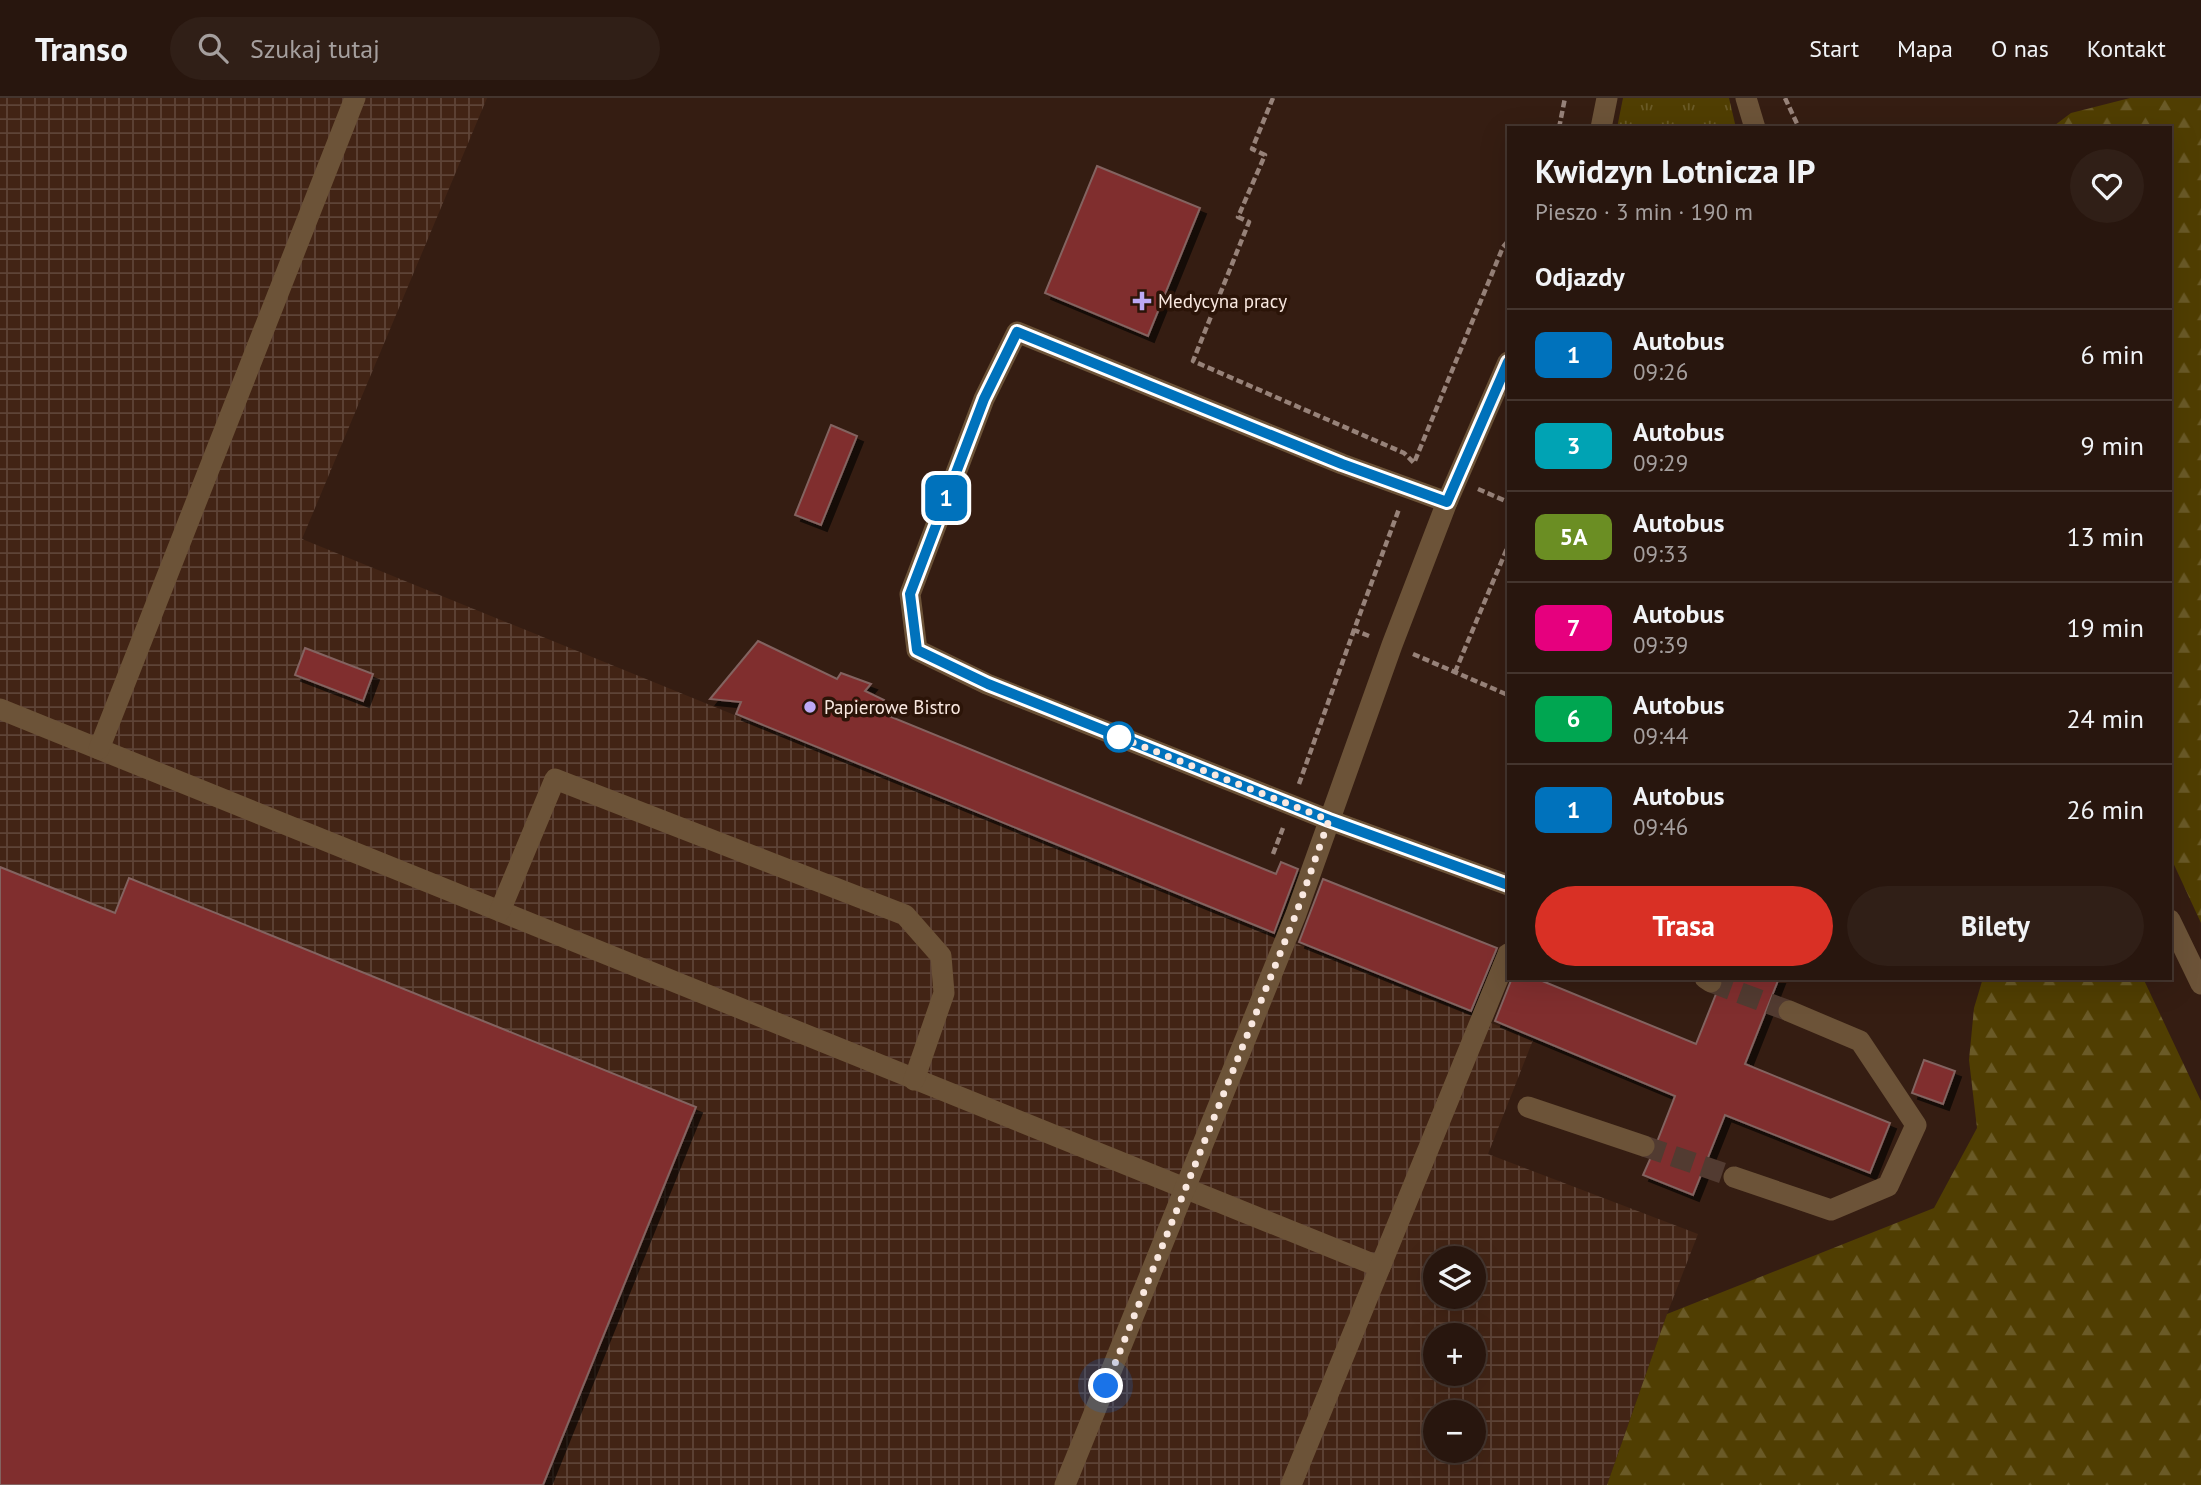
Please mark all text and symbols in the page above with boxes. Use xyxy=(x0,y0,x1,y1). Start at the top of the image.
search box xyxy=(170,17,660,80)
text: Transo xyxy=(35,27,128,70)
icon: search xyxy=(194,29,232,67)
text: Szukaj tutaj xyxy=(250,32,380,65)
text: Start xyxy=(1809,33,1859,64)
text: Mapa xyxy=(1897,33,1953,64)
text: O nas xyxy=(1991,33,2049,64)
text: Kontakt xyxy=(2087,33,2166,64)
text: Kwidzyn Lotnicza IP xyxy=(1535,149,1815,192)
button: heart xyxy=(2070,149,2144,223)
text: Pieszo · 3 min · 190 m xyxy=(1535,197,1753,226)
text: Odjazdy xyxy=(1535,260,1625,293)
place label: Medycyna pracy xyxy=(1158,289,1287,313)
marker: Medycyna pracy xyxy=(1132,291,1152,311)
text: Autobus xyxy=(1633,324,1725,357)
text: 6 min xyxy=(2081,338,2144,371)
text: 1 xyxy=(1567,339,1580,370)
text: 09:26 xyxy=(1633,357,1688,386)
text: Autobus xyxy=(1633,415,1725,448)
text: 9 min xyxy=(2081,429,2144,462)
text: 3 xyxy=(1567,430,1580,461)
text: 09:29 xyxy=(1633,448,1688,477)
line badge: 1 xyxy=(923,475,969,521)
text: 1 xyxy=(939,482,953,513)
text: Autobus xyxy=(1633,506,1725,539)
text: 13 min xyxy=(2066,520,2144,553)
text: 5A xyxy=(1559,521,1588,552)
text: 09:33 xyxy=(1633,539,1688,568)
text: Autobus xyxy=(1633,597,1725,630)
text: 19 min xyxy=(2066,611,2144,644)
text: 7 xyxy=(1567,612,1580,643)
text: 09:39 xyxy=(1633,630,1688,659)
text: Autobus xyxy=(1633,688,1725,721)
place label: Papierowe Bistro xyxy=(824,695,961,719)
marker: Papierowe Bistro xyxy=(802,699,818,715)
text: 24 min xyxy=(2066,702,2144,735)
text: 6 xyxy=(1567,703,1580,734)
text: 09:44 xyxy=(1633,721,1688,750)
unlabelled marker xyxy=(1104,722,1134,752)
text: Autobus xyxy=(1633,779,1725,812)
text: 26 min xyxy=(2066,793,2144,826)
text: 1 xyxy=(1567,794,1580,825)
text: 09:46 xyxy=(1633,812,1688,841)
button: Trasa xyxy=(1535,886,1833,966)
button: Bilety xyxy=(1847,886,2144,966)
map controls xyxy=(1423,1246,1486,1463)
button: layers xyxy=(1423,1246,1486,1309)
button: + xyxy=(1423,1323,1486,1386)
your location xyxy=(1088,1368,1123,1403)
button: − xyxy=(1423,1400,1486,1463)

